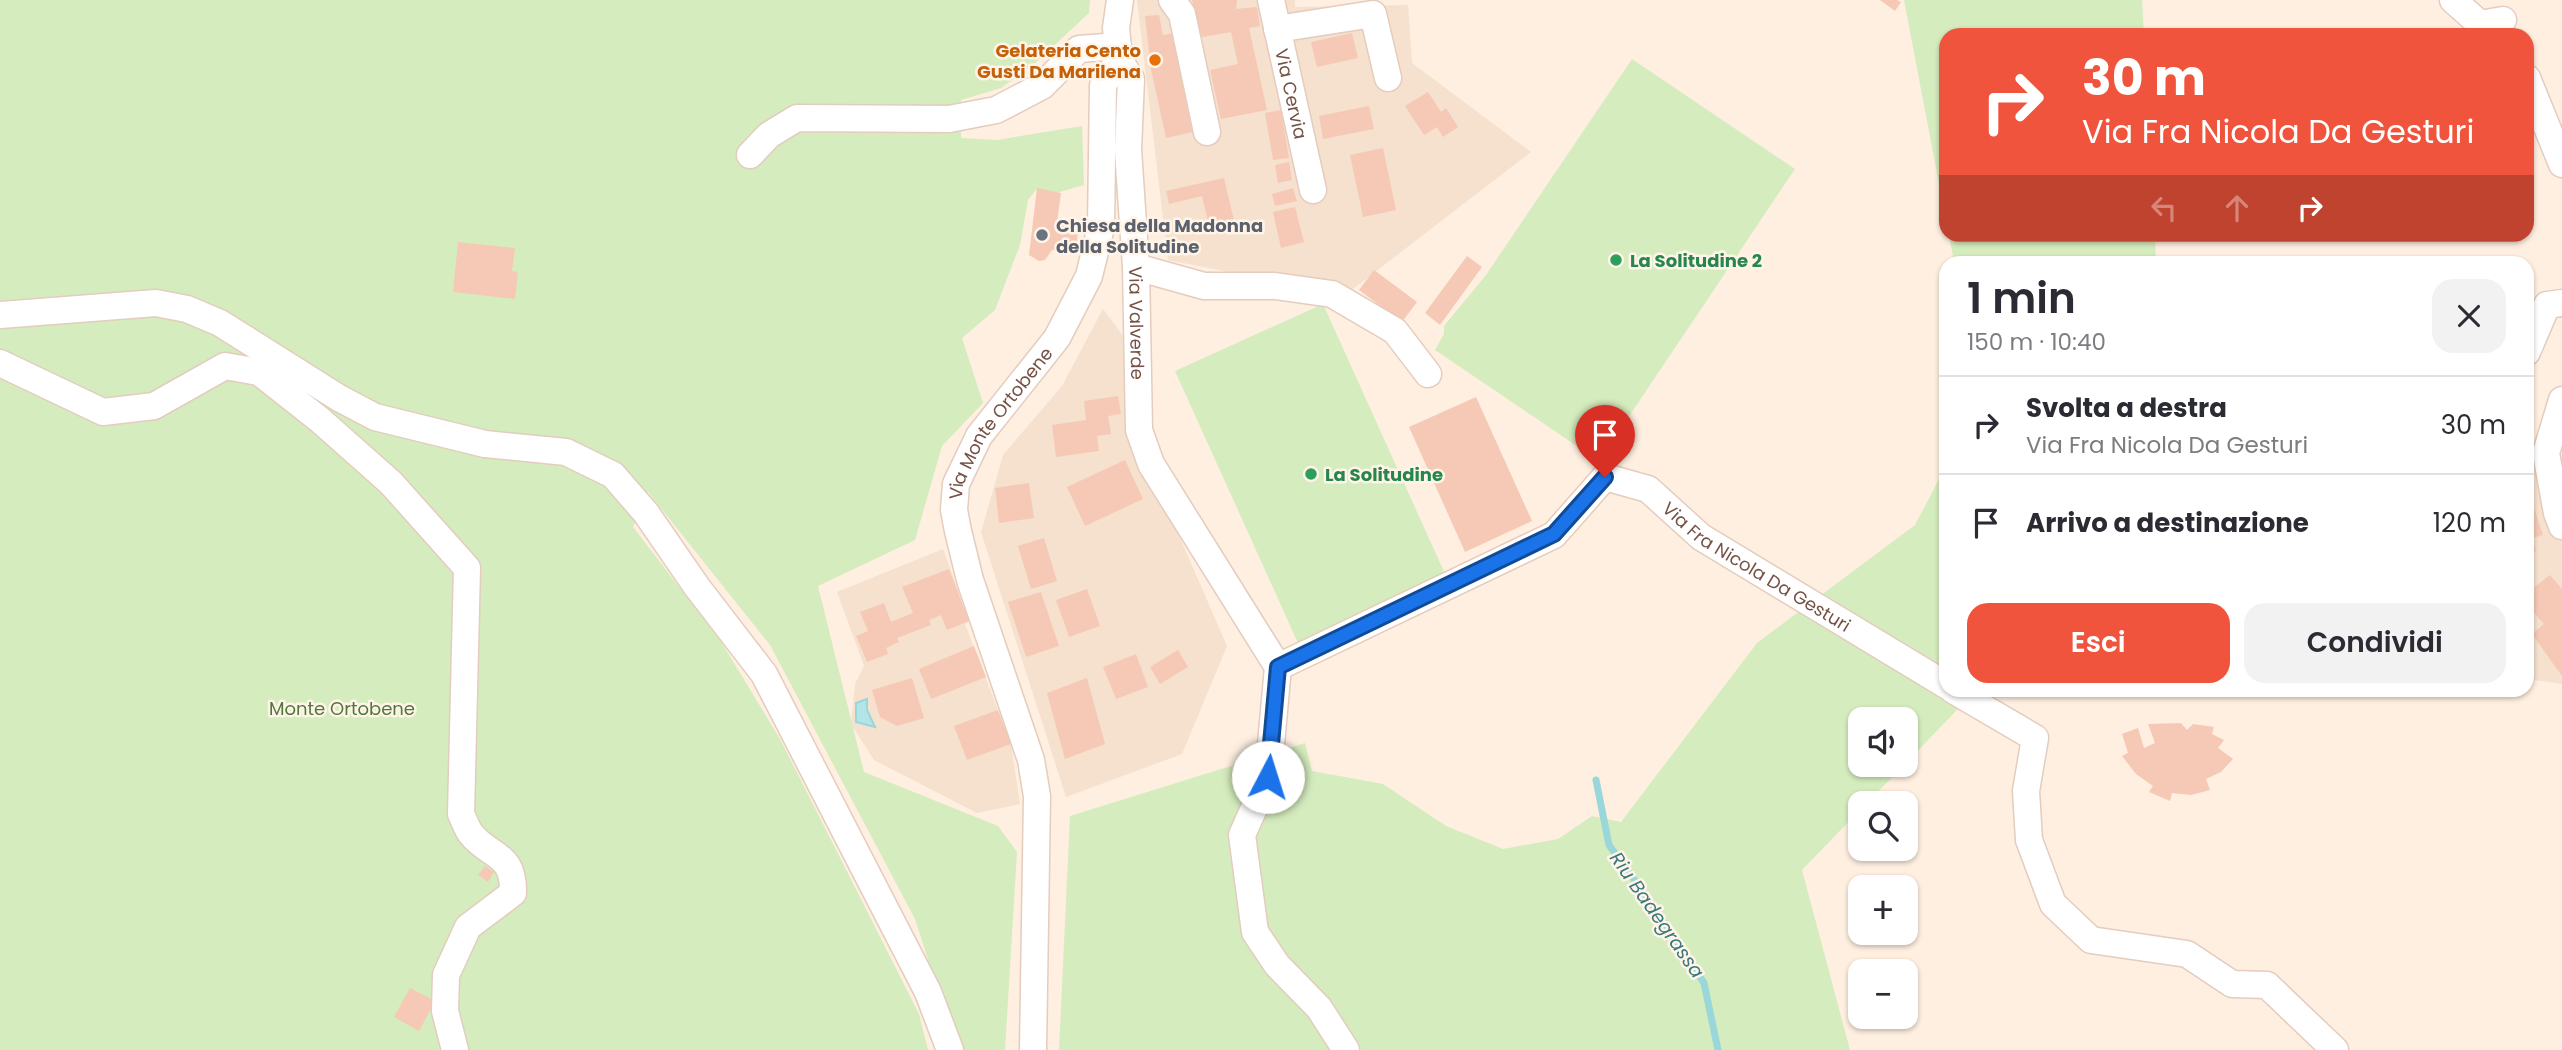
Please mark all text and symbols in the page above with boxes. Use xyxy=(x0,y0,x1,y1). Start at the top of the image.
place label: Gelateria Cento Gusti Da Marilena xyxy=(977,38,1141,84)
text: 30 m xyxy=(2082,44,2206,112)
street label: Via Cervia xyxy=(1270,46,1314,141)
marker: Gelateria Cento Gusti Da Marilena xyxy=(1147,52,1163,68)
icon: right xyxy=(1967,56,2058,147)
text: Via Fra Nicola Da Gesturi xyxy=(2082,109,2474,154)
icon: left xyxy=(2145,189,2183,227)
icon: ahead xyxy=(2218,189,2256,227)
icon: right xyxy=(2291,189,2329,227)
place label: Chiesa della Madonna della Solitudine xyxy=(1056,213,1263,259)
marker: Chiesa della Madonna della Solitudine xyxy=(1034,227,1050,243)
place label: La Solitudine 2 xyxy=(1630,248,1762,273)
marker: La Solitudine 2 xyxy=(1608,252,1624,268)
street label: Via Valverde xyxy=(1123,266,1151,380)
text: 1 min xyxy=(1967,269,2076,328)
button: close xyxy=(2432,279,2506,353)
text: 150 m · 10:40 xyxy=(1967,326,2106,358)
street label: Via Monte Ortobene xyxy=(942,341,1058,500)
text: Svolta a destra xyxy=(2026,390,2227,426)
pin xyxy=(1575,405,1635,477)
icon: right xyxy=(1967,406,2005,444)
text: 30 m xyxy=(2441,407,2506,443)
icon: arrive xyxy=(1586,416,1624,454)
text: Via Fra Nicola Da Gesturi xyxy=(2026,429,2308,461)
place label: La Solitudine xyxy=(1325,462,1443,487)
marker: La Solitudine xyxy=(1303,466,1319,482)
street label: Via Fra Nicola Da Gesturi xyxy=(1657,496,1856,637)
icon: arrive xyxy=(1967,504,2005,542)
text: Arrivo a destinazione xyxy=(2026,505,2309,541)
text: 120 m xyxy=(2433,505,2506,541)
button: Esci xyxy=(1967,603,2230,683)
button: Condividi xyxy=(2244,603,2506,683)
park label: Monte Ortobene xyxy=(269,696,415,721)
map controls xyxy=(1848,707,1918,1029)
button: sound xyxy=(1848,707,1918,777)
position arrow xyxy=(1231,740,1305,814)
button: search xyxy=(1848,791,1918,861)
water label: Riu Badegrassa xyxy=(1603,846,1711,984)
button: + xyxy=(1848,875,1918,945)
button: − xyxy=(1848,959,1918,1029)

